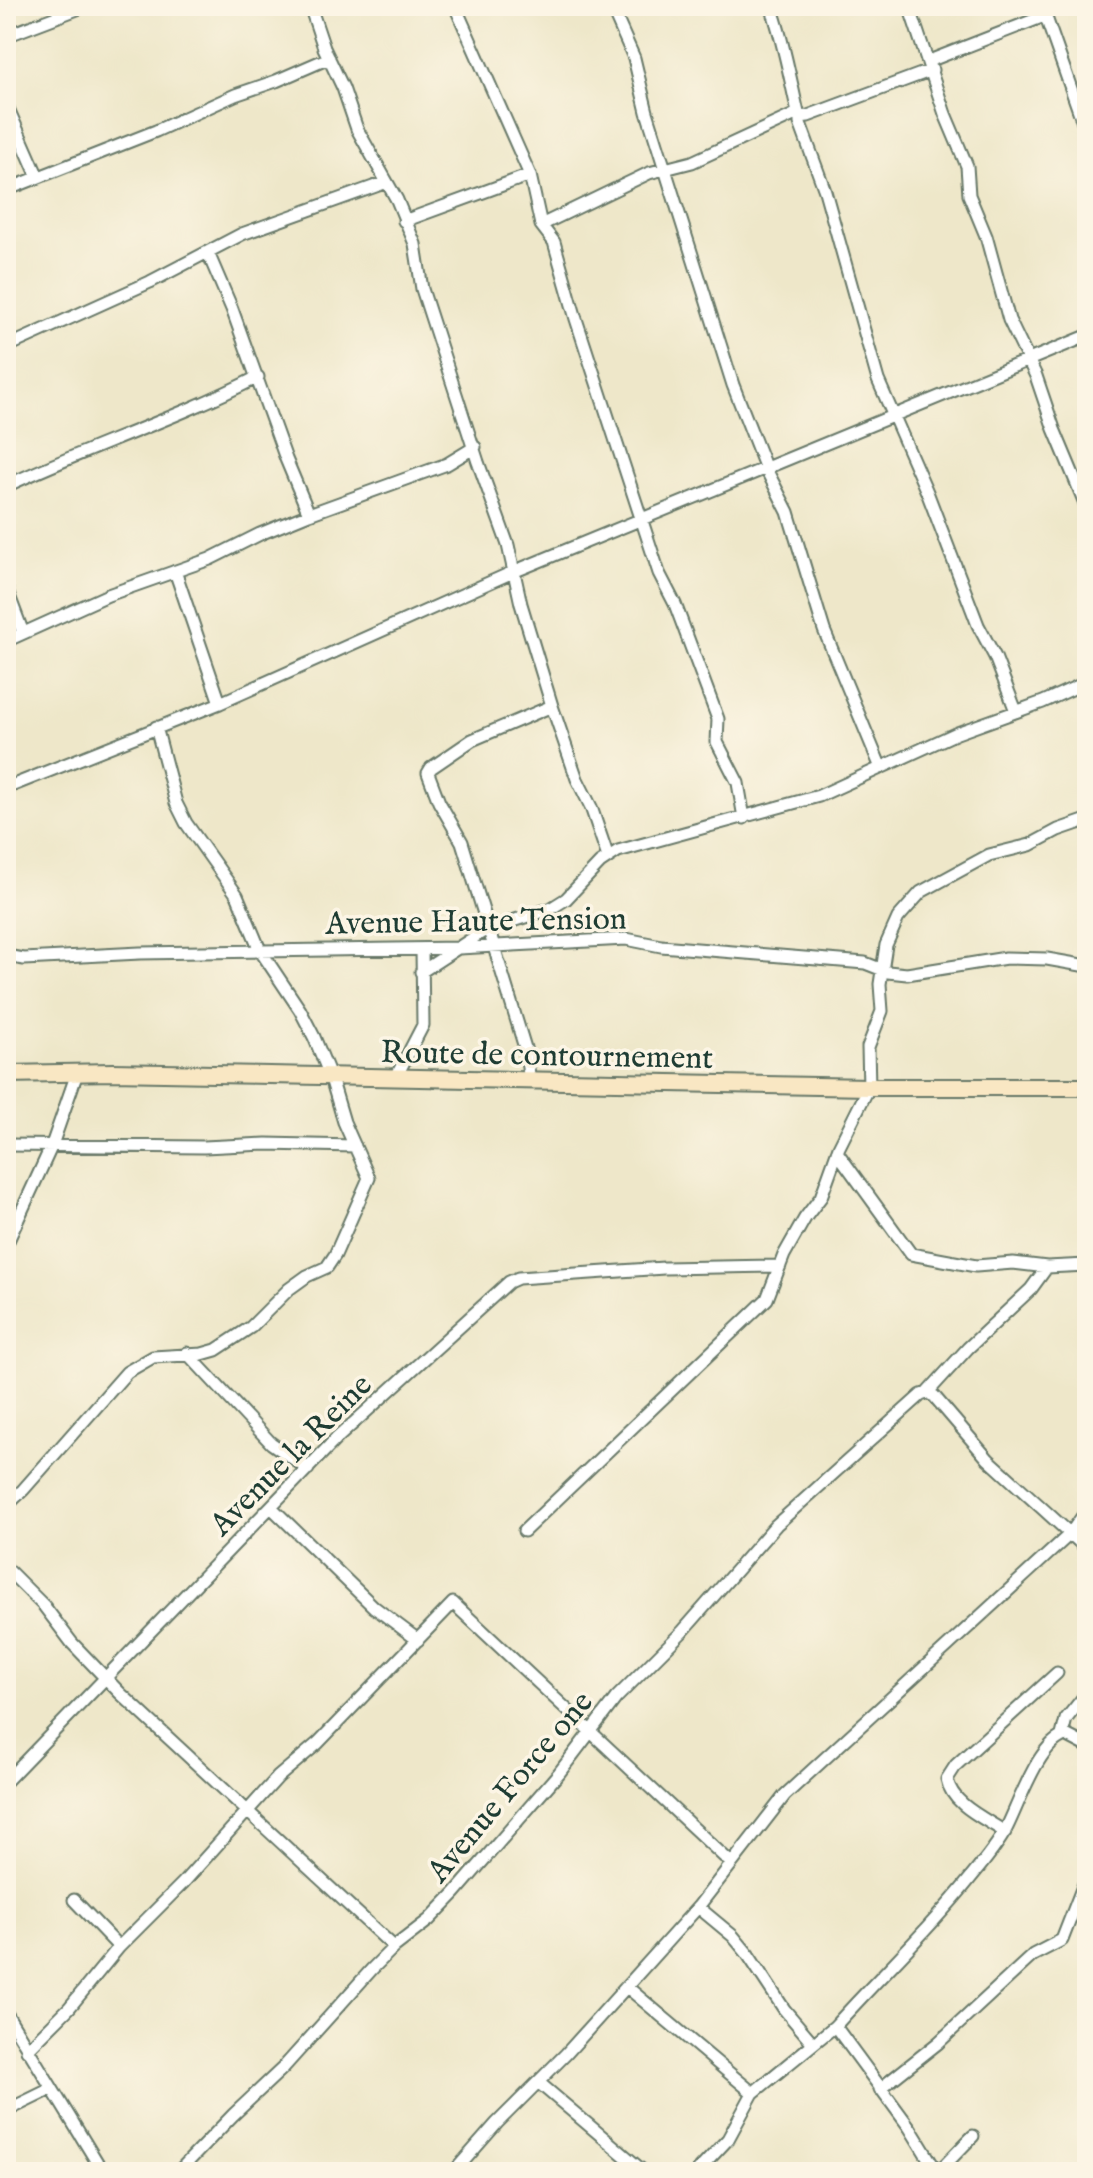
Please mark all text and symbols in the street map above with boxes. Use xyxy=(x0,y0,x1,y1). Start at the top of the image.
street label: Avenue Haute Tension xyxy=(324,899,627,946)
street label: Route de contournement xyxy=(380,1033,714,1080)
street label: Avenue la Reine xyxy=(201,1366,382,1546)
street label: Avenue Force one xyxy=(418,1683,603,1893)

